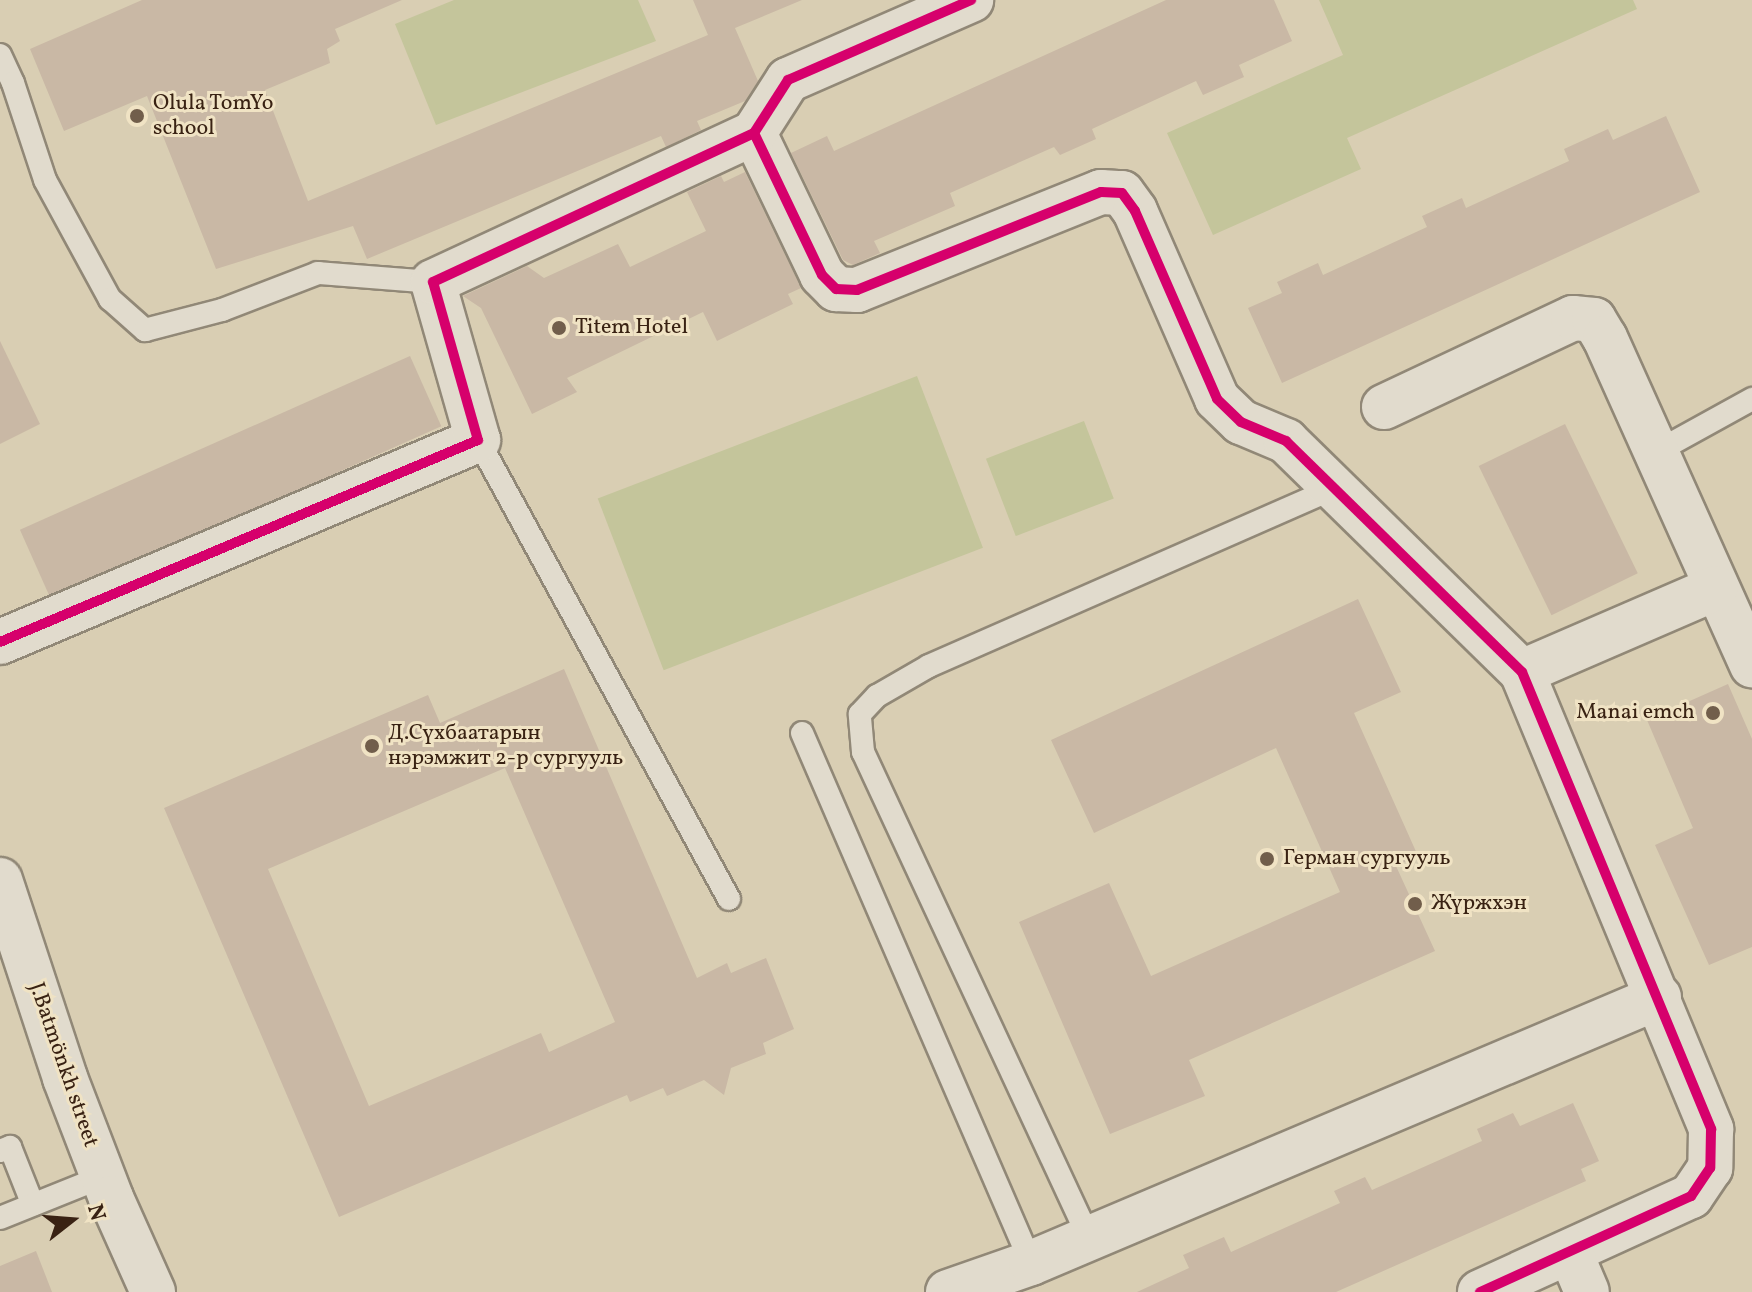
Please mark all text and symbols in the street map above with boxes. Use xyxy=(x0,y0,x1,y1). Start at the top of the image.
place label: Olula TomYo school xyxy=(153,90,274,142)
marker: Olula TomYo school xyxy=(128,107,146,125)
place label: Titem Hotel xyxy=(575,315,688,341)
marker: Titem Hotel xyxy=(550,319,568,337)
place label: Manai emch xyxy=(1576,700,1695,726)
marker: Manai emch xyxy=(1702,702,1724,724)
place label: Д.Сүхбаатарын нэрэмжит 2-р сургууль xyxy=(388,720,623,772)
marker: Д.Сүхбаатарын нэрэмжит 2-р сургууль xyxy=(363,737,381,755)
place label: Герман сургууль xyxy=(1283,846,1451,872)
marker: Герман сургууль xyxy=(1258,850,1276,868)
place label: Жүржхэн xyxy=(1431,891,1527,917)
marker: Жүржхэн xyxy=(1406,895,1424,913)
street label: J.Batmönkh street xyxy=(22,979,104,1151)
north arrow xyxy=(32,1180,112,1260)
text: N xyxy=(78,1201,113,1225)

